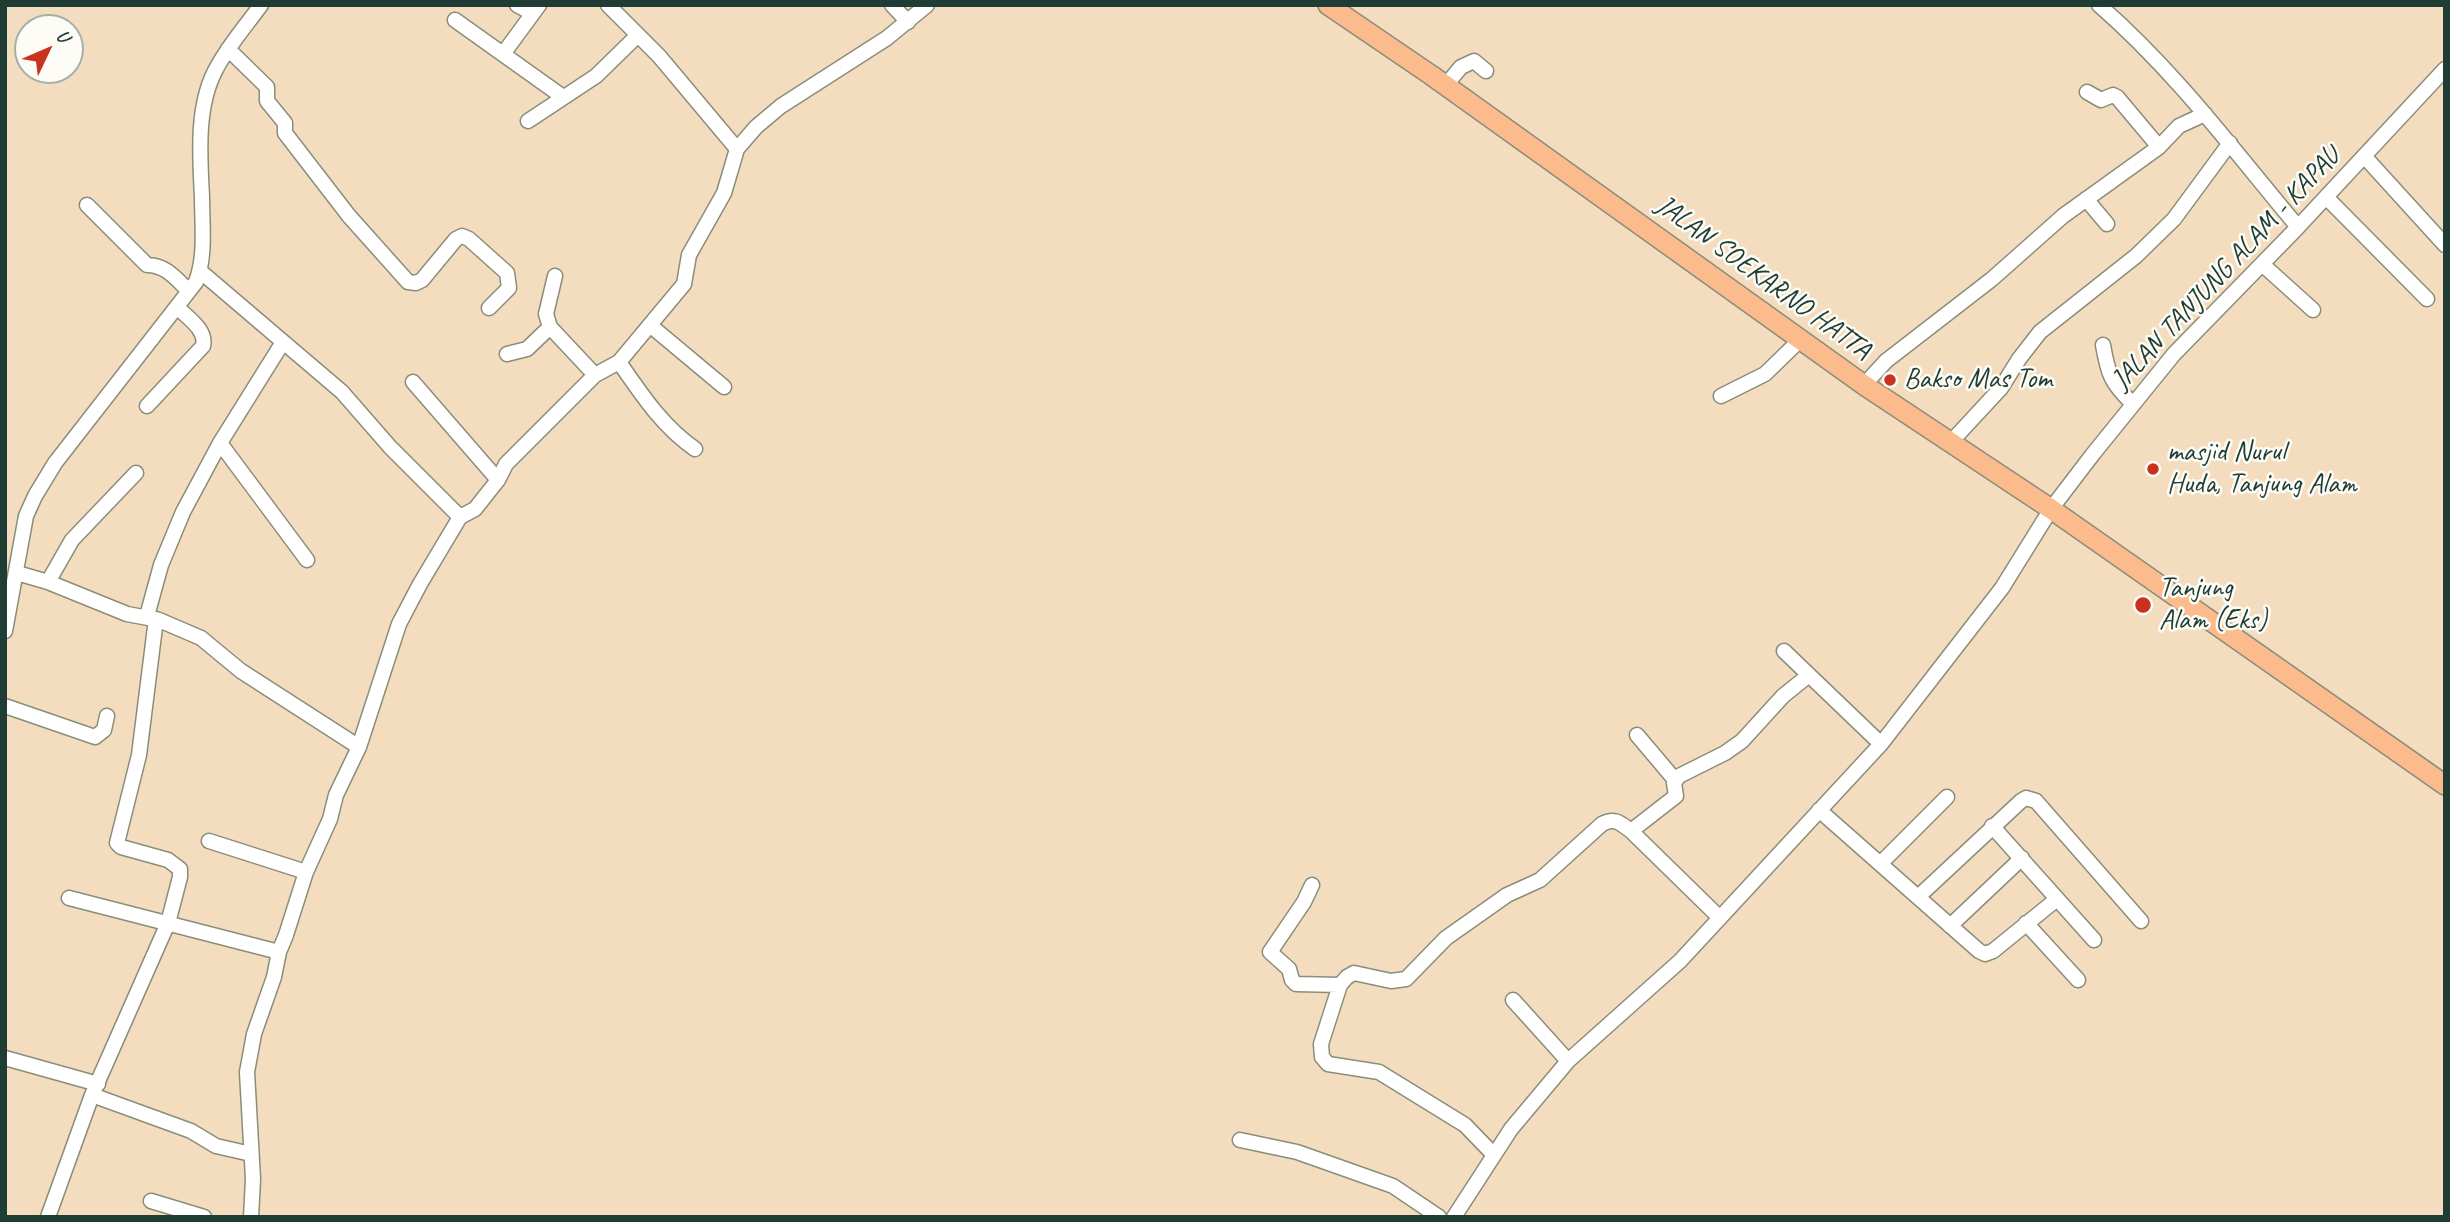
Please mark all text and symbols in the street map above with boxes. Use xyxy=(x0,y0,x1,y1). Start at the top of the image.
north arrow xyxy=(14,14,84,84)
text: U xyxy=(51,24,74,47)
street label: JALAN TANJUNG ALAM - KAPAU xyxy=(2105,141,2347,397)
street label: JALAN SOEKARNO HATTA xyxy=(1649,189,1877,367)
place label: Bakso Mas Tom xyxy=(1904,363,2052,397)
marker: Bakso Mas Tom xyxy=(1882,372,1898,388)
place label: masjid Nurul Huda, Tanjung Alam xyxy=(2167,436,2356,502)
marker: masjid Nurul Huda, Tanjung Alam xyxy=(2145,461,2161,477)
place label: Tanjung Alam (Eks) xyxy=(2159,572,2267,638)
marker: Tanjung Alam (Eks) xyxy=(2133,595,2153,615)

